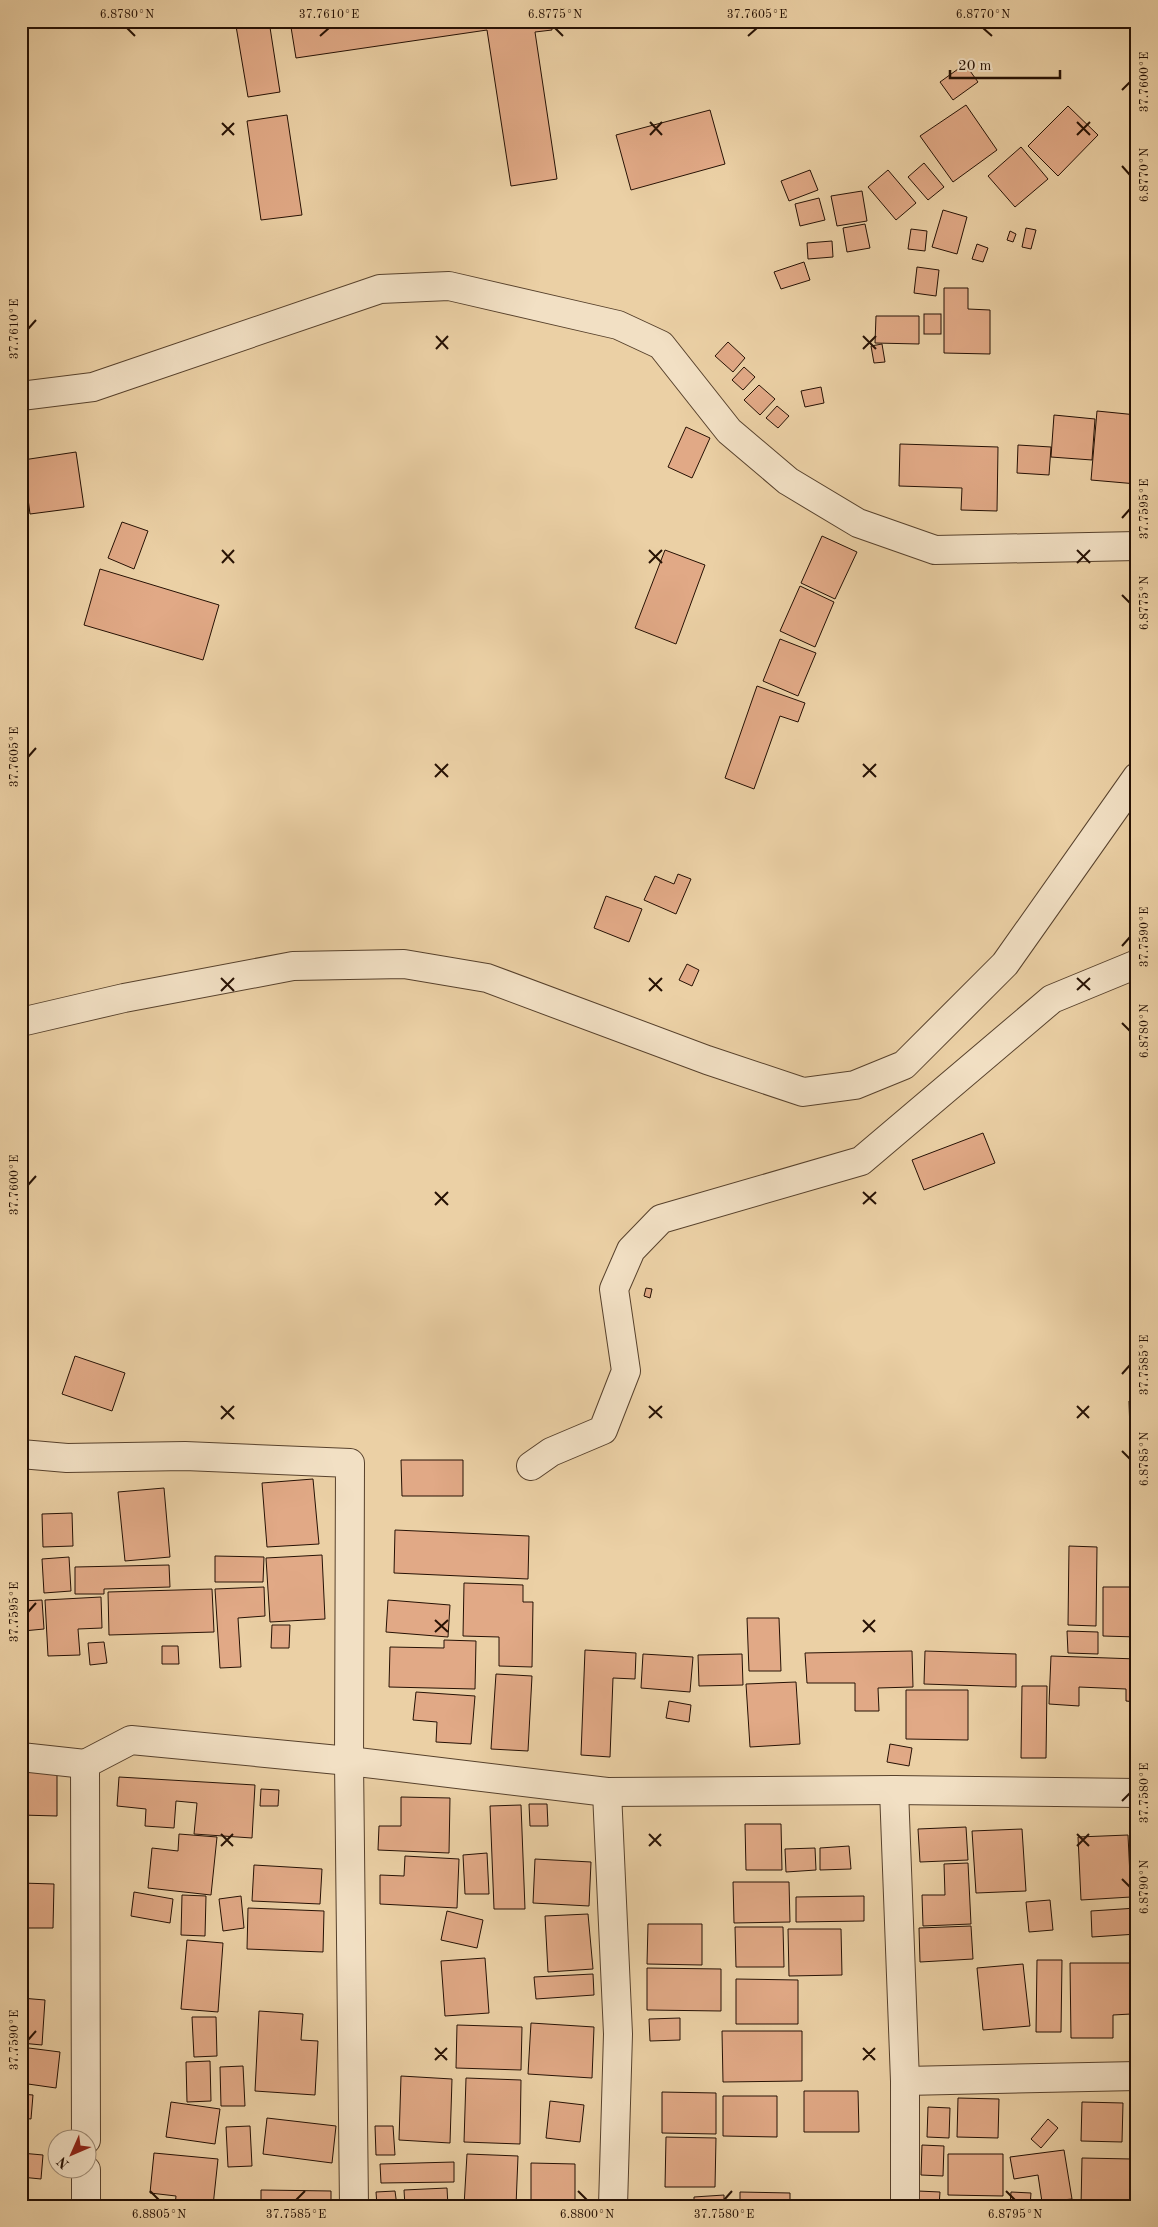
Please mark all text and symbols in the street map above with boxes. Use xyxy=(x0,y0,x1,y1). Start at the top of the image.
text: 6.8775°N xyxy=(528,8,582,21)
text: 37.7605°E xyxy=(727,8,787,21)
text: 6.8780°N xyxy=(100,9,154,21)
text: 37.7610°E xyxy=(299,9,359,21)
text: 6.8770°N xyxy=(956,9,1010,21)
scale bar xyxy=(950,48,1060,80)
text: 37.7600°E xyxy=(1139,52,1151,112)
text: 20 m xyxy=(958,59,992,74)
text: 6.8770°N xyxy=(1139,148,1151,202)
text: 37.7610°E xyxy=(9,299,21,359)
text: 37.7595°E xyxy=(1138,479,1151,539)
text: 6.8775°N xyxy=(1138,576,1151,630)
text: 37.7605°E xyxy=(8,727,21,787)
text: 37.7590°E xyxy=(1138,907,1151,967)
text: 6.8780°N xyxy=(1139,1004,1151,1058)
text: 37.7600°E xyxy=(9,1155,21,1215)
text: 37.7585°E xyxy=(1138,1335,1151,1395)
text: 6.8785°N xyxy=(1138,1432,1151,1486)
text: 37.7595°E xyxy=(8,1582,21,1642)
text: 37.7580°E xyxy=(1138,1763,1151,1823)
text: 6.8790°N xyxy=(1139,1860,1151,1914)
text: 37.7590°E xyxy=(8,2010,21,2070)
north arrow xyxy=(48,2130,98,2180)
text: N xyxy=(55,2154,72,2171)
text: 6.8805°N xyxy=(132,2208,186,2221)
text: 37.7585°E xyxy=(266,2208,326,2221)
text: 37.7580°E xyxy=(694,2208,754,2221)
text: 6.8795°N xyxy=(988,2208,1042,2221)
text: 6.8800°N xyxy=(560,2209,614,2221)

